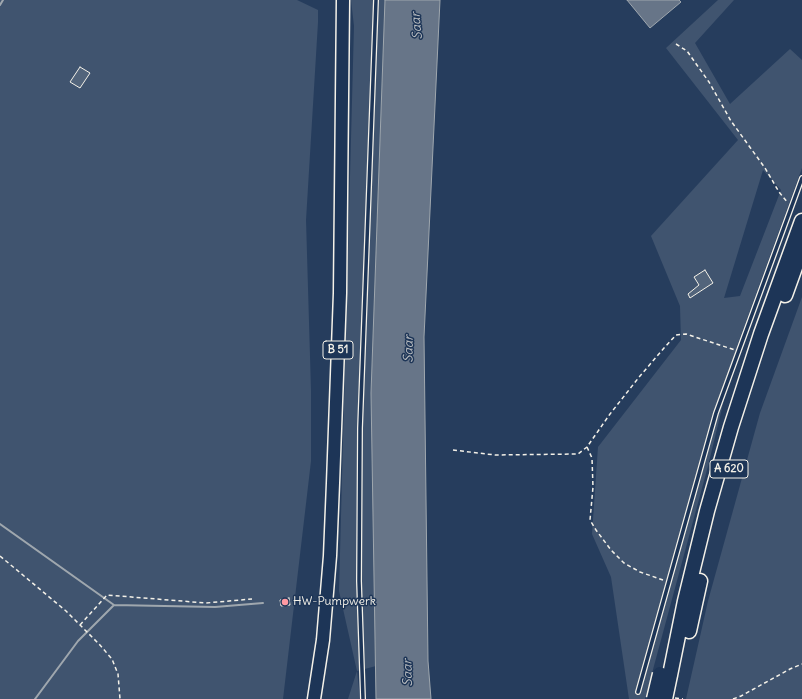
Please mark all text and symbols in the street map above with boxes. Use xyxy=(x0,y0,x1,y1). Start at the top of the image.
water label: Saar xyxy=(408,12,426,40)
water label: Saar xyxy=(401,335,417,363)
road number: B 51 xyxy=(323,341,353,359)
road number: A 620 xyxy=(710,460,748,478)
place label: HW-Pumpwerk xyxy=(293,595,376,609)
marker: HW-Pumpwerk xyxy=(280,597,290,607)
water label: Saar xyxy=(400,659,416,687)

